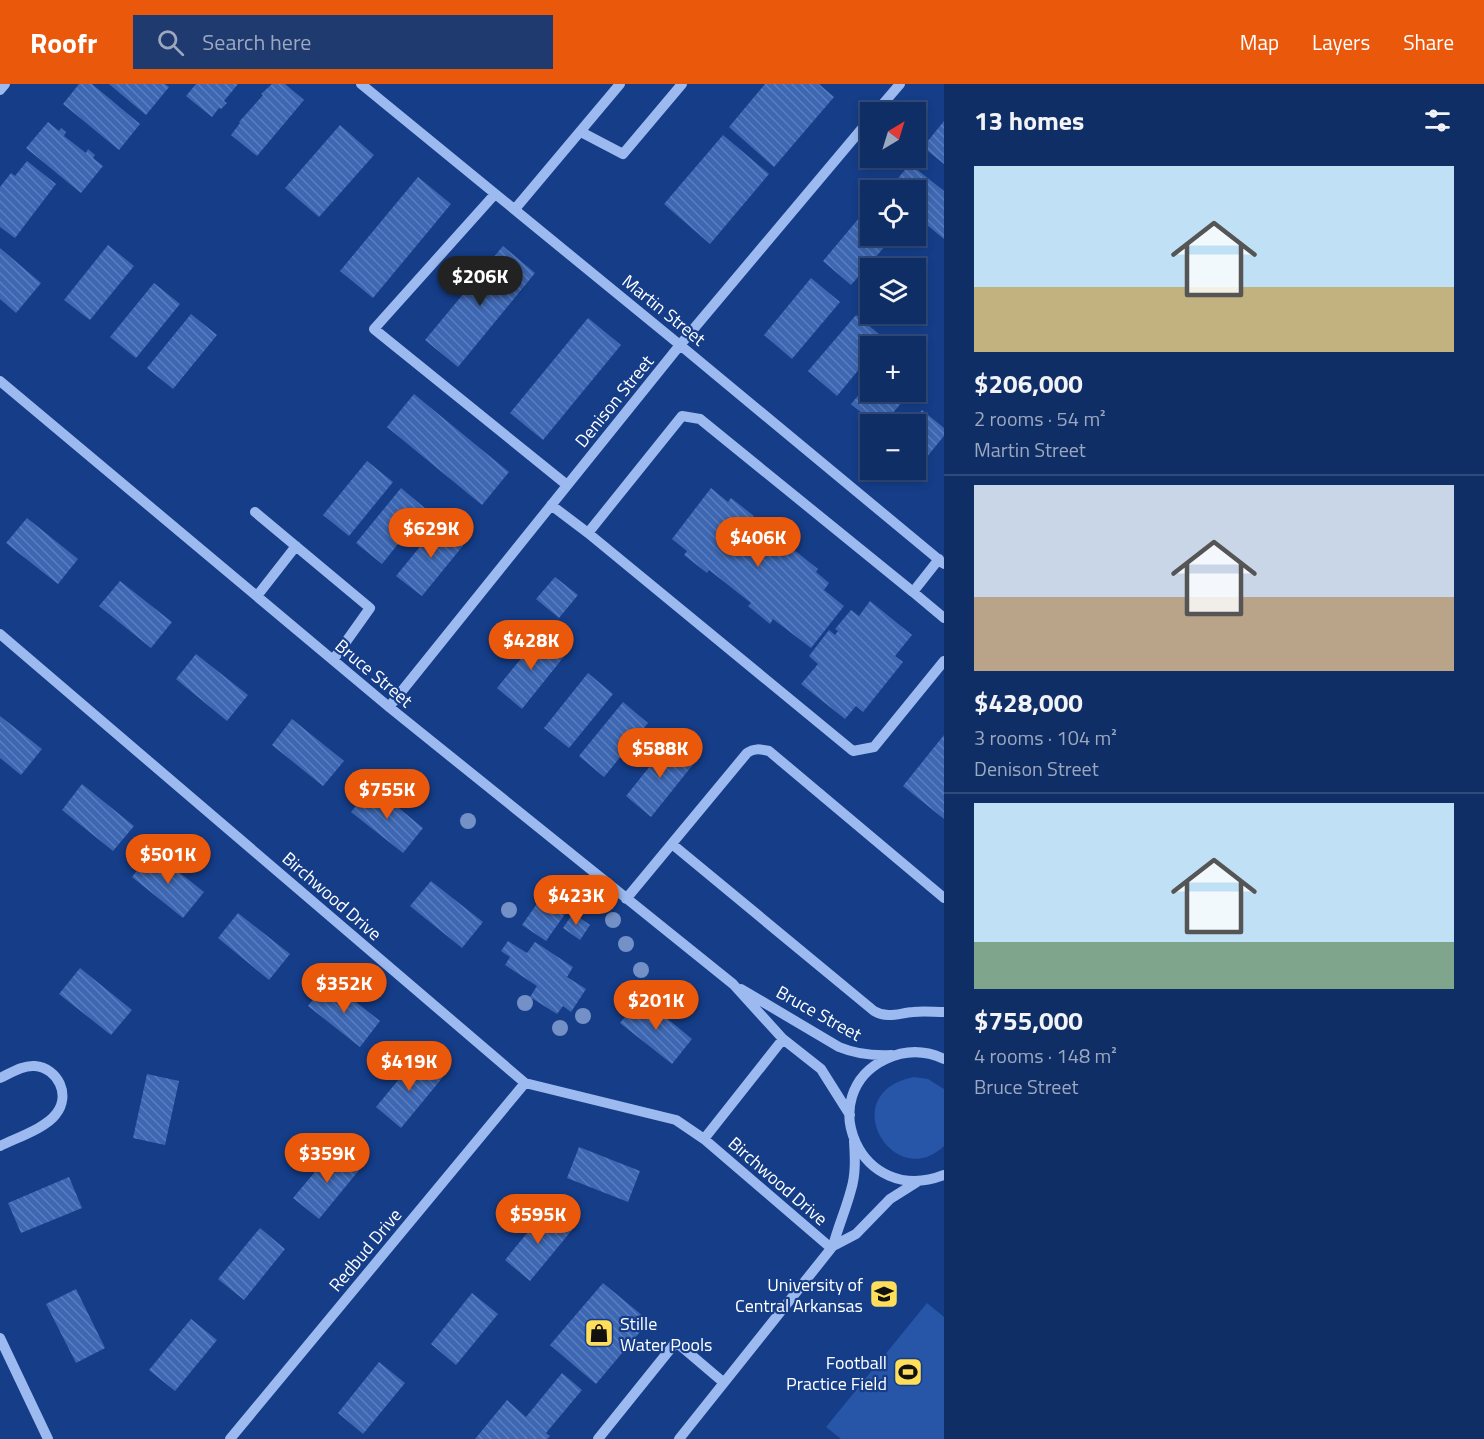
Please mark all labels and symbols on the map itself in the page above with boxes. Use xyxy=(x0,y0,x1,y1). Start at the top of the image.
north arrow xyxy=(860,102,926,168)
pin: $206K xyxy=(438,256,522,307)
street label: Martin Street xyxy=(616,268,712,353)
street label: Denison Street xyxy=(568,348,660,453)
pin: $629K xyxy=(389,508,473,559)
pin: $406K xyxy=(716,517,800,568)
pin: $428K xyxy=(489,620,573,671)
street label: Bruce Street xyxy=(329,632,419,714)
pin: $588K xyxy=(618,728,702,779)
pin: $755K xyxy=(345,769,429,820)
pin: $501K xyxy=(126,834,210,885)
street label: Birchwood Drive xyxy=(276,845,388,947)
pin: $423K xyxy=(534,875,618,926)
pin: $352K xyxy=(302,963,386,1014)
street label: Bruce Street xyxy=(771,978,867,1048)
pin: $201K xyxy=(614,980,698,1031)
pin: $419K xyxy=(367,1041,451,1092)
street label: Birchwood Drive xyxy=(722,1130,834,1232)
pin: $359K xyxy=(285,1133,369,1184)
pin: $595K xyxy=(496,1194,580,1245)
street label: Redbud Drive xyxy=(322,1202,408,1298)
place label: University of Central Arkansas xyxy=(735,1271,863,1319)
school or university icon: University of Central Arkansas xyxy=(868,1278,900,1310)
place label: Stille Water Pools xyxy=(620,1310,712,1358)
shop icon: Stille Water Pools xyxy=(583,1317,615,1349)
place label: Football Practice Field xyxy=(786,1349,887,1397)
sports icon: Football Practice Field xyxy=(892,1356,924,1388)

